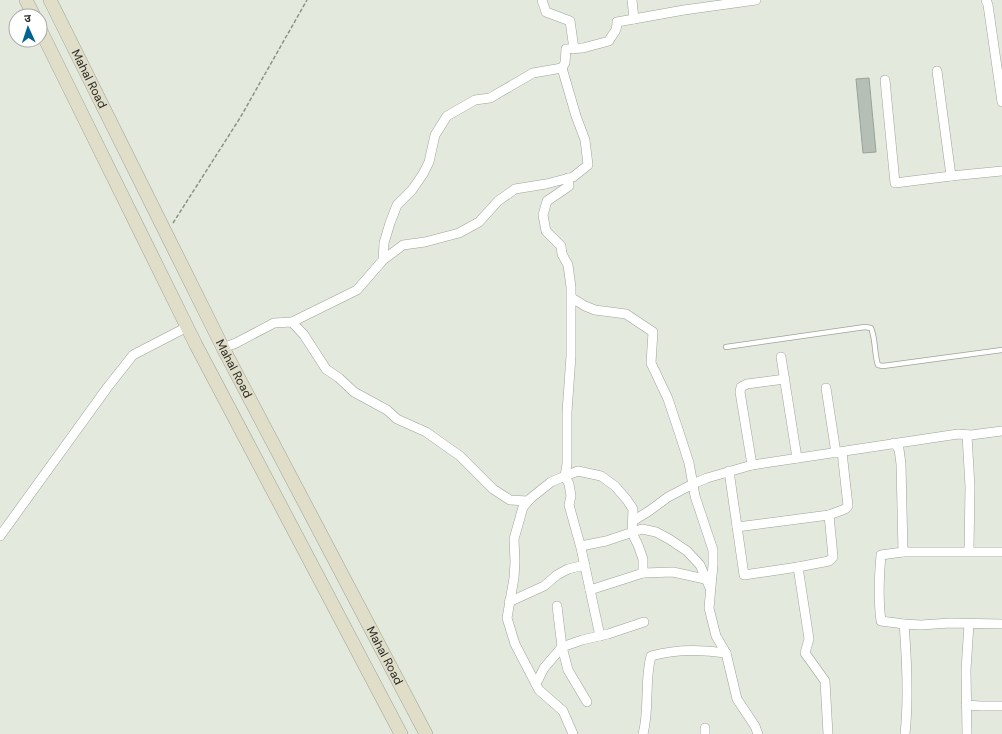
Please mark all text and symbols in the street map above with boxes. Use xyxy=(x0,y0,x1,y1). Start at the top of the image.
north arrow xyxy=(8,8,48,48)
text: उ xyxy=(24,11,32,25)
street label: Mahal Road xyxy=(68,47,111,111)
street label: Mahal Road xyxy=(212,337,256,401)
street label: Mahal Road xyxy=(363,623,407,687)

